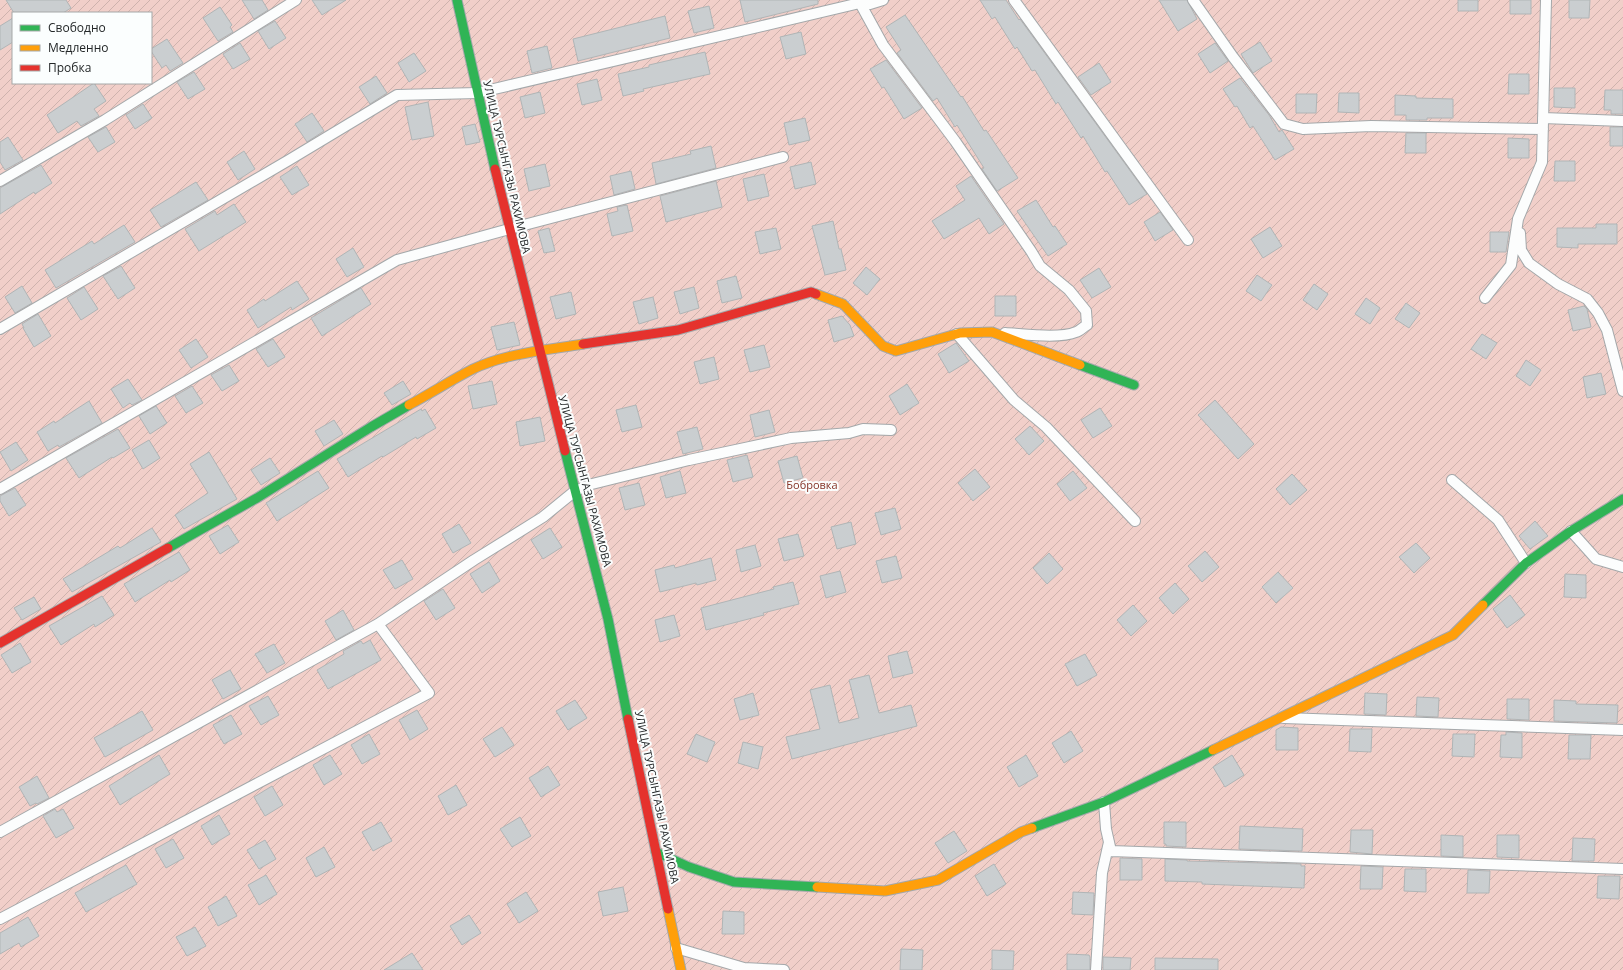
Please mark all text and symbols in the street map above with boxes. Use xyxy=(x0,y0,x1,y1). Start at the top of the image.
legend xyxy=(12,12,152,84)
text: Свободно xyxy=(48,19,106,36)
text: Медленно xyxy=(48,39,108,56)
text: Пробка xyxy=(48,59,91,76)
street label: УЛИЦА ТУРСЫНГАЗЫ РАХИМОВА xyxy=(480,79,535,255)
street label: УЛИЦА ТУРСЫНГАЗЫ РАХИМОВА xyxy=(555,394,616,568)
park label: Бобровка xyxy=(786,477,838,492)
street label: УЛИЦА ТУРСЫНГАЗЫ РАХИМОВА xyxy=(632,709,683,885)

